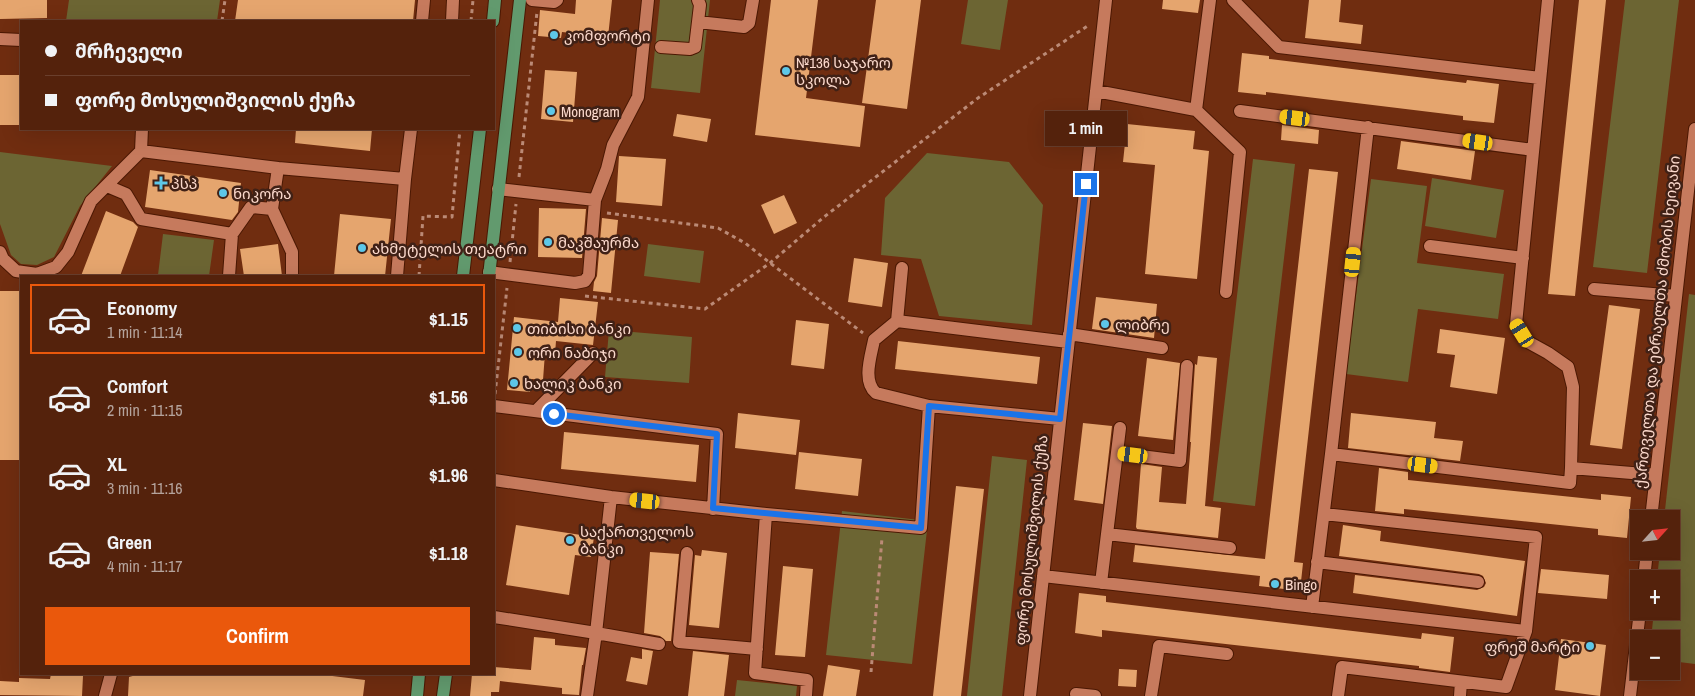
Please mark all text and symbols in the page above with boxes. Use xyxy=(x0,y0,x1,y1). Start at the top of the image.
place label: კომფორტი xyxy=(564,25,651,46)
marker: კომფორტი xyxy=(548,29,560,41)
text: მრჩეველი xyxy=(75,38,183,64)
place label: №136 საჯარო სკოლა xyxy=(796,52,891,90)
marker: №136 საჯარო სკოლა xyxy=(780,65,792,77)
text: ფორე მოსულიშვილის ქუჩა xyxy=(75,87,356,113)
place label: Monogram xyxy=(561,101,620,122)
marker: Monogram xyxy=(545,105,557,117)
car xyxy=(1279,109,1310,127)
callout: 1 min xyxy=(1045,111,1127,146)
text: 1 min xyxy=(1069,117,1103,139)
car xyxy=(1462,132,1493,152)
street label: ქართველთა და ებრაელთა ძმობის ხეივანი xyxy=(1629,155,1685,489)
place label: პსპ xyxy=(171,173,197,194)
route end xyxy=(1075,173,1097,195)
marker: პსპ xyxy=(155,177,167,189)
place label: ნიკორა xyxy=(233,183,292,204)
marker: ნიკორა xyxy=(217,187,229,199)
place label: მაკშაურმა xyxy=(558,232,639,253)
marker: მაკშაურმა xyxy=(542,236,554,248)
place label: ახმეტელის თეატრი xyxy=(372,238,527,259)
marker: ახმეტელის თეატრი xyxy=(356,242,368,254)
car xyxy=(1343,246,1362,278)
text: Economy xyxy=(107,295,177,321)
icon: car xyxy=(47,297,92,342)
text: $1.15 xyxy=(429,306,468,332)
place label: ლიბრე xyxy=(1115,314,1170,335)
car xyxy=(1507,316,1536,350)
place label: თიბისი ბანკი xyxy=(527,318,631,339)
marker: ლიბრე xyxy=(1099,318,1111,330)
text: 1 min · 11:14 xyxy=(107,321,183,343)
marker: თიბისი ბანკი xyxy=(511,322,523,334)
place label: ორი ნაბიჯი xyxy=(528,342,616,363)
marker: ორი ნაბიჯი xyxy=(512,346,524,358)
text: Comfort xyxy=(107,373,168,399)
place label: ხალიკ ბანკი xyxy=(524,373,622,394)
icon: car xyxy=(47,375,92,420)
marker: ხალიკ ბანკი xyxy=(508,377,520,389)
text: $1.56 xyxy=(429,384,468,410)
text: 2 min · 11:15 xyxy=(107,399,183,421)
route start xyxy=(543,403,565,425)
street label: ფორე მოსულიშვილის ქუჩა xyxy=(1010,434,1052,646)
car xyxy=(1117,446,1148,464)
text: XL xyxy=(107,451,127,477)
icon: car xyxy=(47,453,92,498)
car xyxy=(1407,456,1438,474)
text: $1.96 xyxy=(429,462,468,488)
text: 3 min · 11:16 xyxy=(107,477,183,499)
car xyxy=(629,492,660,510)
north arrow xyxy=(1630,510,1680,560)
map controls xyxy=(1630,510,1680,680)
place label: საქართველოს ბანკი xyxy=(580,521,694,559)
text: Green xyxy=(107,529,152,555)
icon: car xyxy=(47,531,92,576)
marker: საქართველოს ბანკი xyxy=(564,534,576,546)
text: $1.18 xyxy=(429,540,468,566)
text: 4 min · 11:17 xyxy=(107,555,183,577)
button: + xyxy=(1630,570,1680,620)
place label: Bingo xyxy=(1285,574,1317,595)
marker: Bingo xyxy=(1269,578,1281,590)
button: Confirm xyxy=(45,607,470,665)
button: − xyxy=(1630,630,1680,680)
place label: ფრეშ მარტი xyxy=(1484,636,1580,657)
marker: ფრეშ მარტი xyxy=(1584,640,1596,652)

